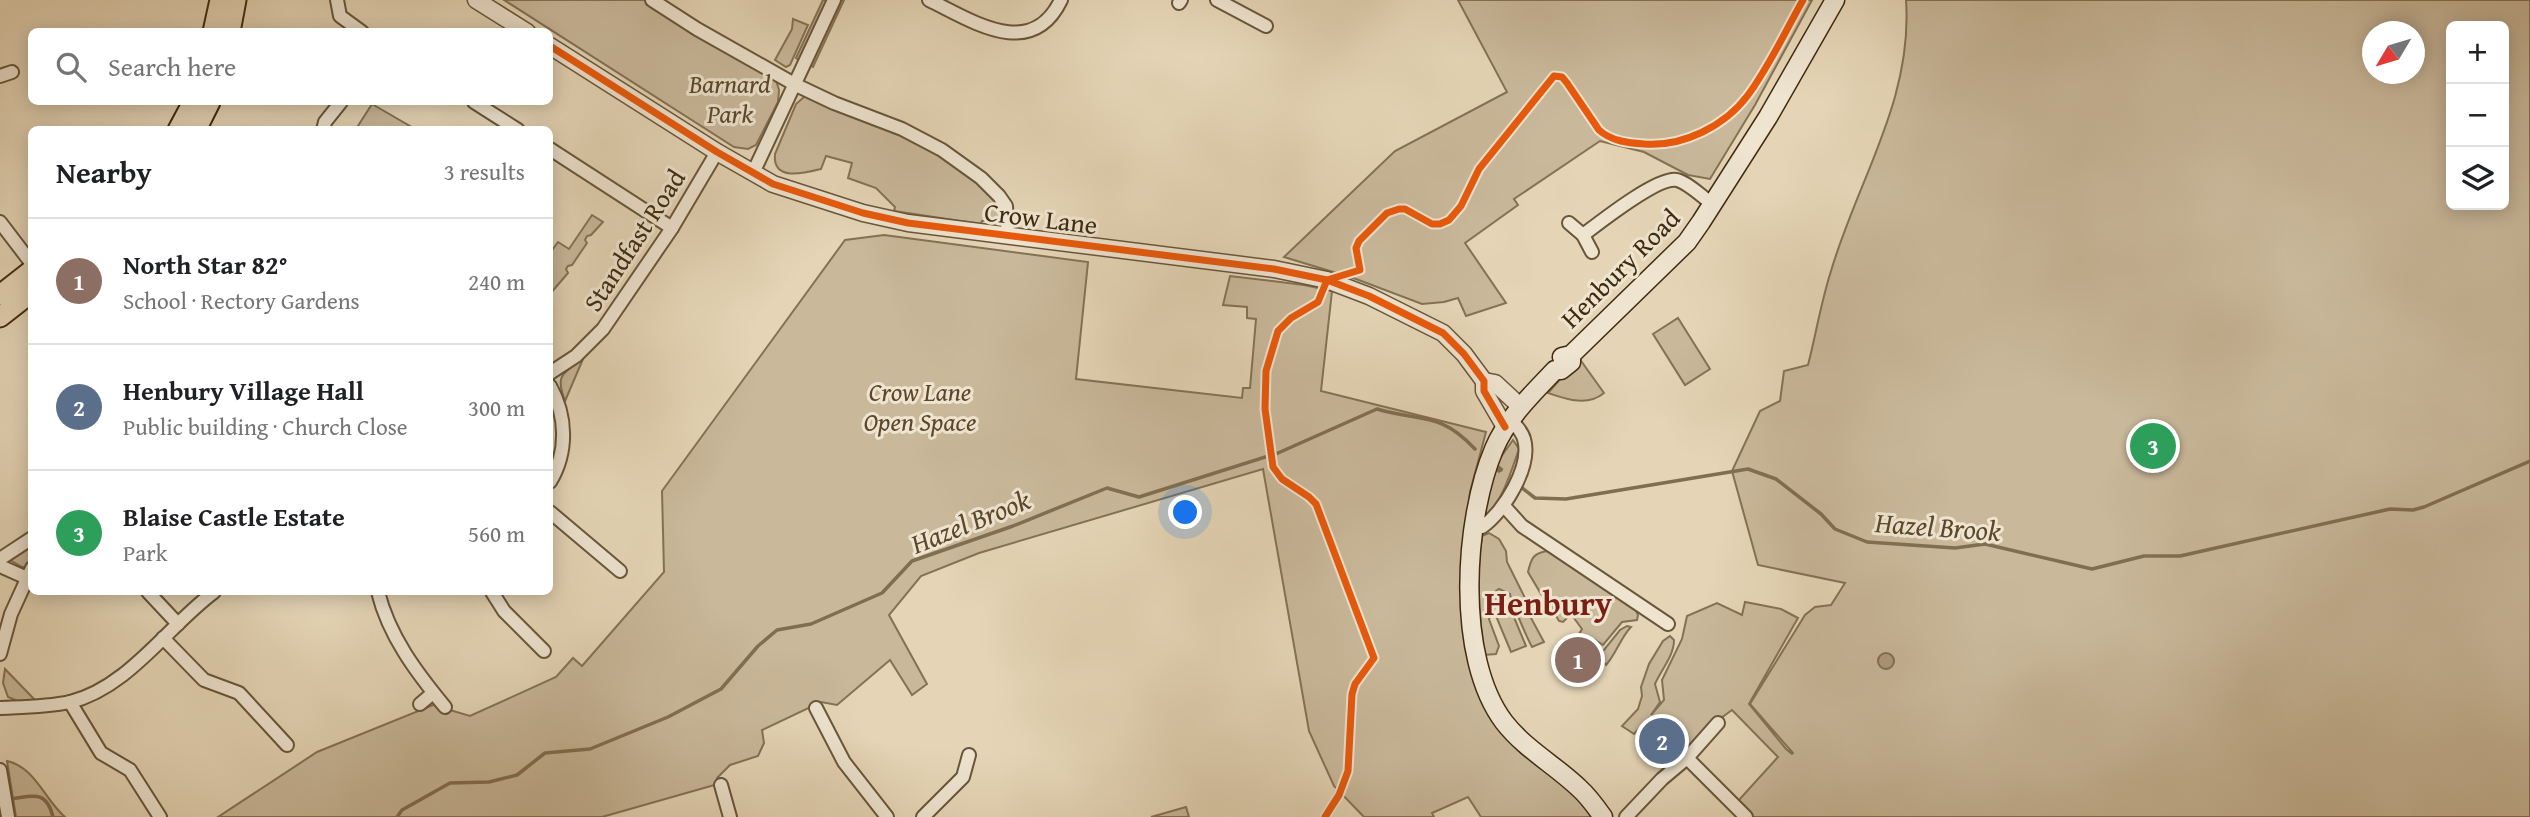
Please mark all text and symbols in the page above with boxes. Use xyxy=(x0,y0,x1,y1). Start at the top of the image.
north arrow xyxy=(2362,21,2425,84)
map controls xyxy=(2446,21,2509,210)
button: + xyxy=(2446,21,2509,84)
search box xyxy=(28,28,553,105)
text: Search here xyxy=(108,47,236,86)
icon: search xyxy=(52,48,90,86)
park label: Barnard Park xyxy=(688,64,771,133)
button: − xyxy=(2446,84,2509,147)
button: layers xyxy=(2446,147,2509,210)
text: Nearby xyxy=(56,150,152,194)
text: 3 results xyxy=(444,155,525,188)
street label: Standfast Road xyxy=(573,161,695,319)
street label: Crow Lane xyxy=(982,192,1100,244)
street label: Henbury Road xyxy=(1551,199,1689,337)
text: North Star 82° xyxy=(123,245,288,284)
text: 1 xyxy=(73,265,85,298)
text: 240 m xyxy=(468,265,525,298)
text: School · Rectory Gardens xyxy=(123,284,360,317)
text: Henbury Village Hall xyxy=(123,371,364,410)
park label: Crow Lane Open Space xyxy=(864,372,976,441)
text: 2 xyxy=(73,391,85,424)
text: 300 m xyxy=(468,391,525,424)
text: Public building · Church Close xyxy=(123,410,408,443)
pin: 3 xyxy=(2130,420,2176,472)
water label: Hazel Brook xyxy=(903,478,1036,564)
your location xyxy=(1168,495,1202,529)
text: Blaise Castle Estate xyxy=(123,497,345,536)
water label: Hazel Brook xyxy=(1873,501,2002,551)
text: 3 xyxy=(73,517,85,550)
text: 560 m xyxy=(468,517,525,550)
text: Park xyxy=(123,536,167,569)
district label: Henbury xyxy=(1484,579,1612,627)
pin: 1 xyxy=(1555,634,1601,686)
pin: 2 xyxy=(1639,715,1685,767)

